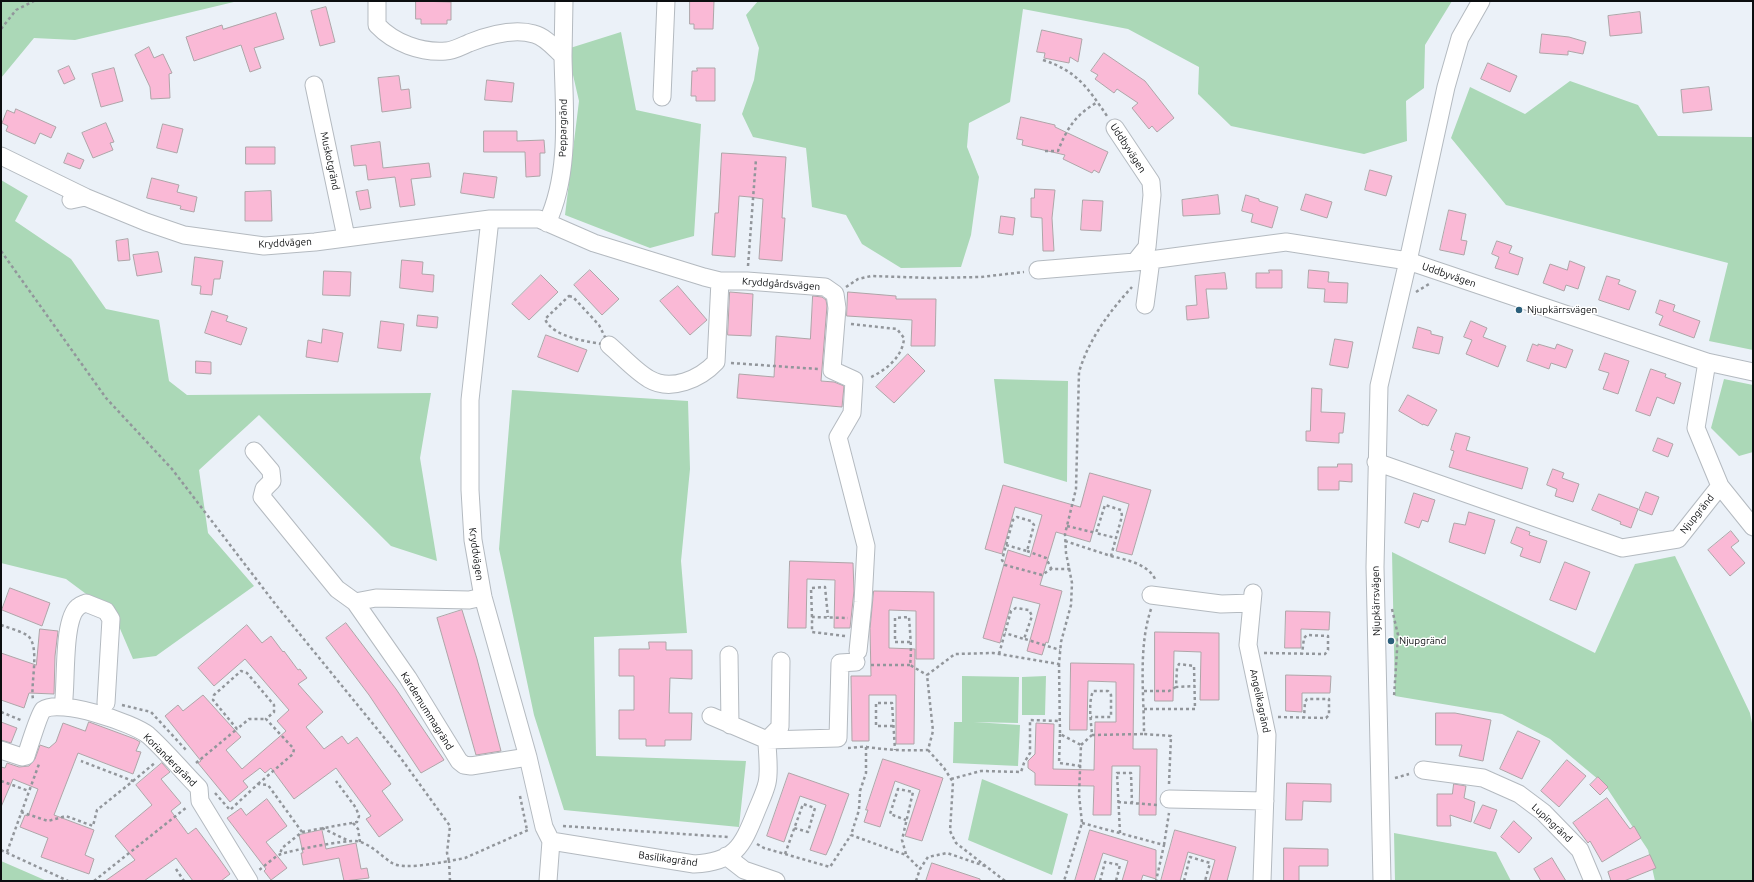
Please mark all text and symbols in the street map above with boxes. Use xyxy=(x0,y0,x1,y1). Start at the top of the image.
street label: Peppargränd xyxy=(556,99,570,157)
street label: Uddbyvägen xyxy=(1108,121,1148,175)
street label: Muskotgränd xyxy=(318,131,342,191)
street label: Kryddvägen xyxy=(258,236,312,250)
street label: Uddbyvägen xyxy=(1420,260,1478,290)
street label: Kryddgårdsvägen xyxy=(741,275,821,293)
place label: Njupkärrsvägen xyxy=(1527,304,1597,316)
marker: Njupkärrsvägen xyxy=(1514,305,1524,315)
street label: Njupgränd xyxy=(1677,492,1717,536)
street label: Kryddvägen xyxy=(466,527,486,581)
street label: Njupkärrsvägen xyxy=(1369,566,1383,636)
place label: Njupgränd xyxy=(1399,635,1446,647)
marker: Njupgränd xyxy=(1386,636,1396,646)
street label: Angelikagränd xyxy=(1247,668,1273,734)
street label: Kardemummagränd xyxy=(398,670,456,752)
street label: Koriandergränd xyxy=(141,731,199,789)
street label: Lupingränd xyxy=(1529,801,1575,845)
street label: Basilikagränd xyxy=(638,849,698,869)

